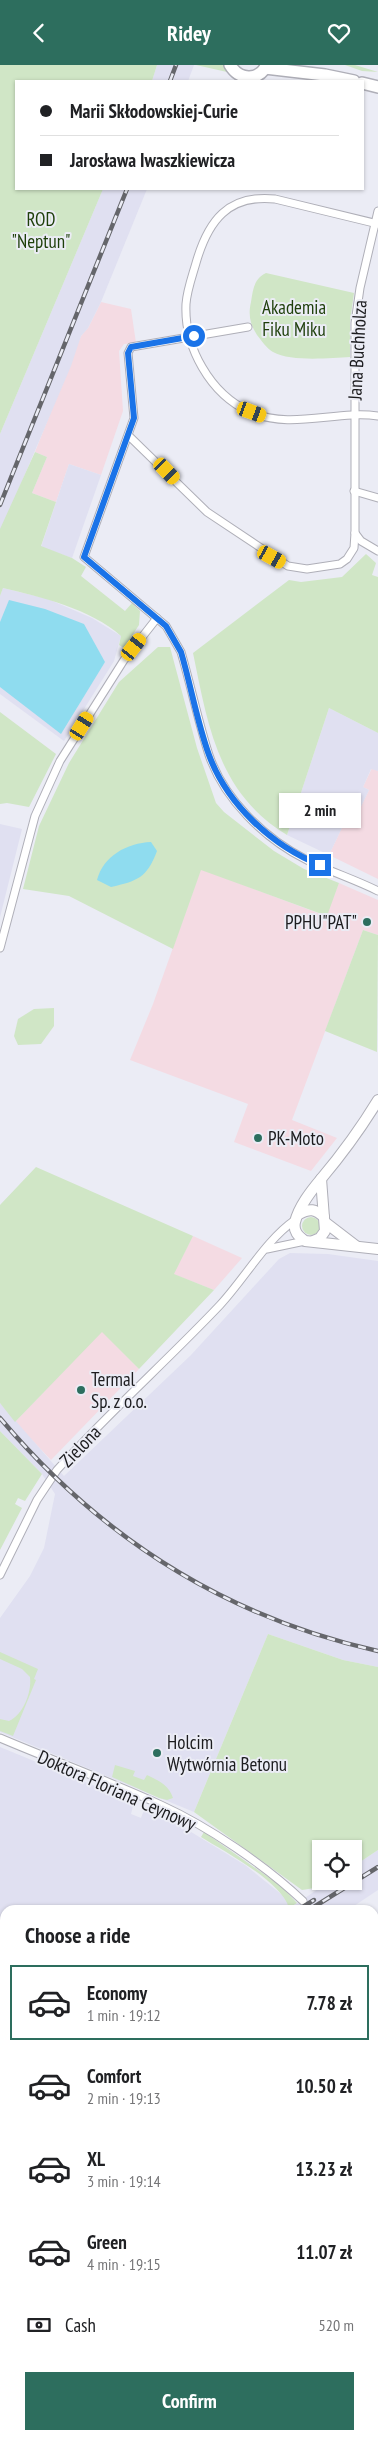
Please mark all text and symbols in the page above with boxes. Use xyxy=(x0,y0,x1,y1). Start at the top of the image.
icon: back xyxy=(25,19,53,47)
text: Ridey xyxy=(167,19,211,47)
icon: heart xyxy=(325,19,353,47)
text: Marii Skłodowskiej-Curie xyxy=(70,99,238,123)
text: Jarosława Iwaszkiewicza xyxy=(70,148,235,172)
park label: ROD "Neptun" xyxy=(11,207,71,253)
park label: Akademia Fiku Miku xyxy=(262,295,326,341)
street label: Jana Buchholza xyxy=(342,299,372,402)
route start xyxy=(183,325,205,347)
car xyxy=(235,400,268,424)
car xyxy=(151,455,182,487)
car xyxy=(255,543,288,571)
car xyxy=(118,631,149,663)
car xyxy=(67,709,96,743)
callout: 2 min xyxy=(279,793,361,827)
text: 2 min xyxy=(304,800,336,820)
route end xyxy=(309,854,331,876)
place label: PPHU"PAT" xyxy=(285,910,357,934)
marker: PPHU"PAT" xyxy=(361,916,373,928)
place label: PK-Moto xyxy=(268,1126,324,1150)
marker: PK-Moto xyxy=(252,1132,264,1144)
place label: Termal Sp. z o.o. xyxy=(91,1367,147,1413)
marker: Termal Sp. z o.o. xyxy=(75,1384,87,1396)
street label: Zielona xyxy=(54,1420,106,1472)
place label: Holcim Wytwórnia Betonu xyxy=(167,1730,287,1776)
street label: Doktora Floriana Ceynowy xyxy=(34,1744,201,1836)
marker: Holcim Wytwórnia Betonu xyxy=(151,1747,163,1759)
map controls xyxy=(312,1840,362,1890)
button: locate xyxy=(312,1840,362,1890)
text: Choose a ride xyxy=(25,1921,130,1949)
icon: car xyxy=(27,1980,72,2025)
text: Economy xyxy=(87,1981,147,2005)
text: 7.78 zł xyxy=(306,1991,352,2015)
text: 1 min · 19:12 xyxy=(87,2005,161,2025)
icon: car xyxy=(27,2063,72,2108)
text: Comfort xyxy=(87,2064,141,2088)
text: 10.50 zł xyxy=(295,2074,352,2098)
text: 2 min · 19:13 xyxy=(87,2088,161,2108)
icon: car xyxy=(27,2146,72,2191)
text: XL xyxy=(87,2147,105,2171)
text: 13.23 zł xyxy=(295,2157,352,2181)
text: 3 min · 19:14 xyxy=(87,2171,161,2191)
icon: car xyxy=(27,2229,72,2274)
text: Green xyxy=(87,2230,127,2254)
text: 11.07 zł xyxy=(296,2240,352,2264)
text: 4 min · 19:15 xyxy=(87,2254,161,2274)
icon: cash xyxy=(25,2311,53,2339)
text: Cash xyxy=(65,2313,96,2337)
text: 520 m xyxy=(319,2315,354,2335)
button: Confirm xyxy=(25,2372,354,2430)

